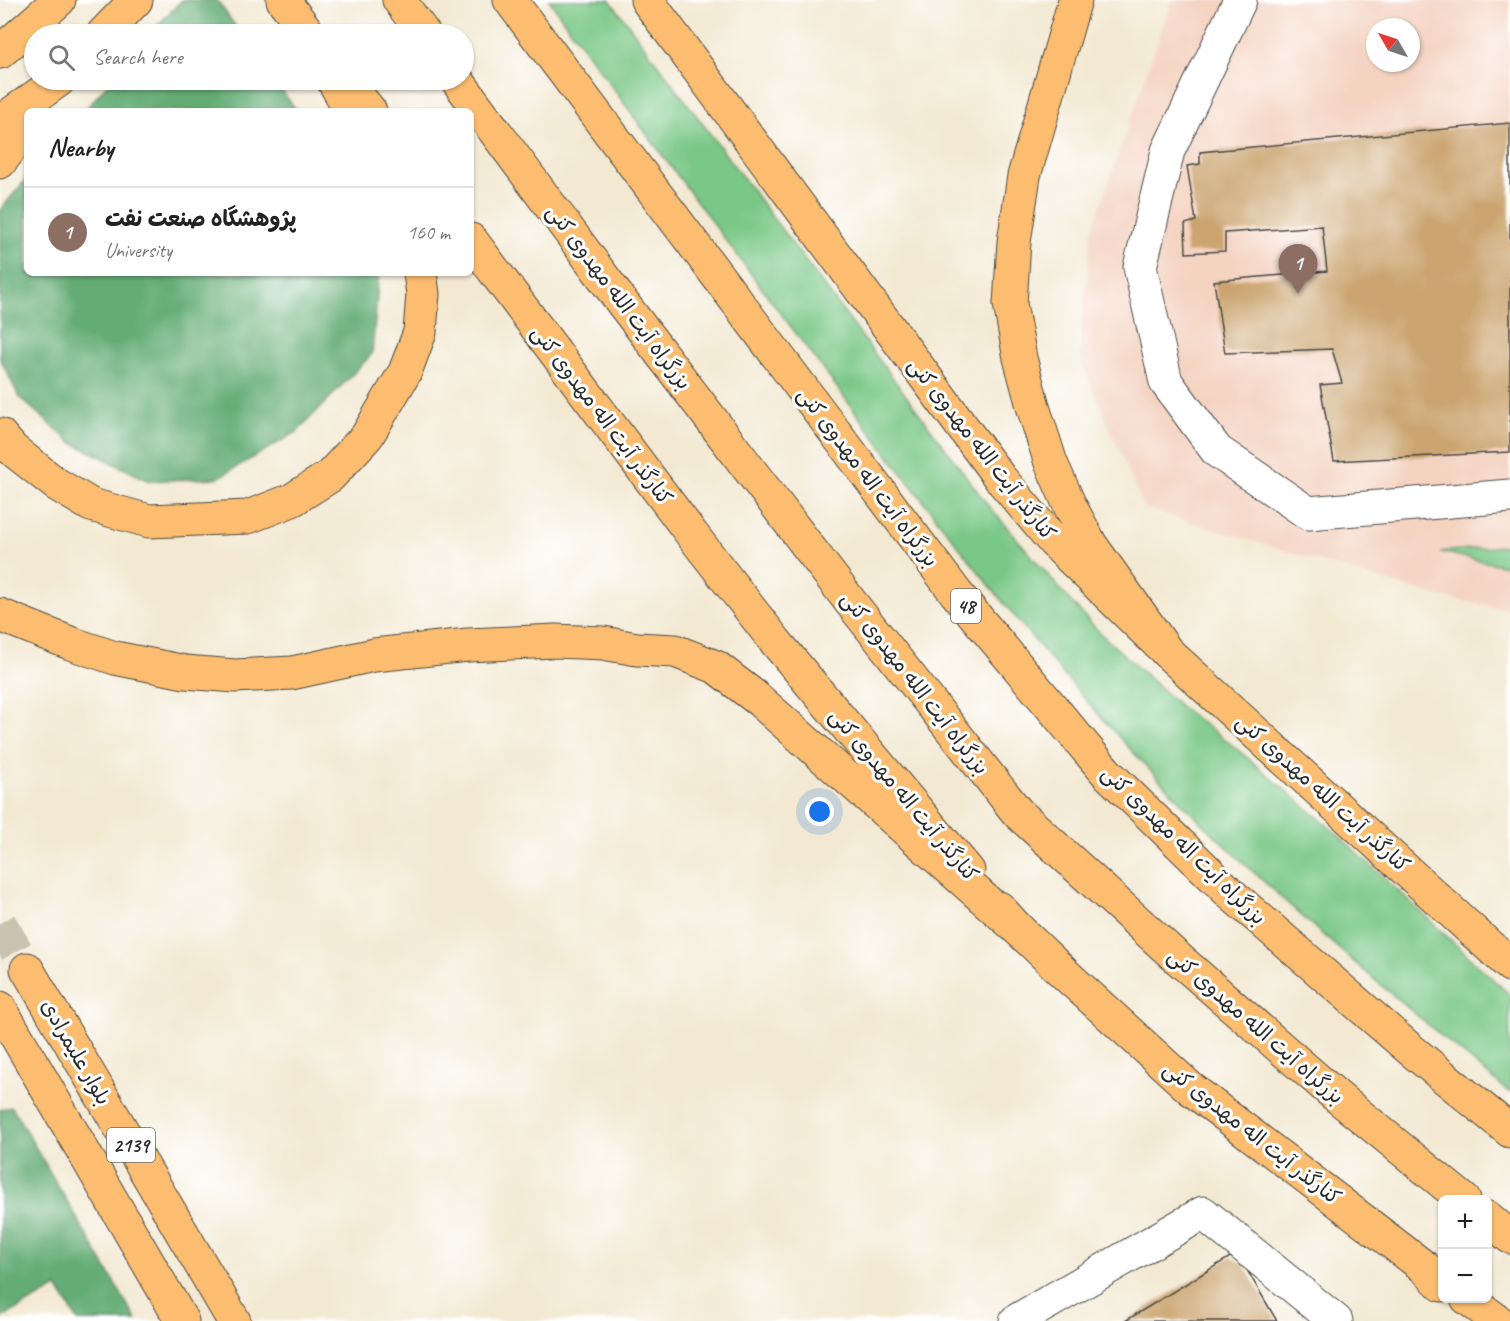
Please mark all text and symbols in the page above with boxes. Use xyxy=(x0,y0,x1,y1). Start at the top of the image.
north arrow xyxy=(1366,18,1420,72)
search box xyxy=(24,24,474,90)
icon: search xyxy=(45,41,78,74)
text: Search here xyxy=(93,43,183,71)
text: Nearby xyxy=(48,131,113,164)
street label: بزرگراه آیت الله مهدوی کنی xyxy=(540,199,697,395)
text: پژوهشگاه صنعت نفت xyxy=(105,205,296,233)
text: 1 xyxy=(63,220,72,245)
text: 160 m xyxy=(407,220,450,245)
text: University xyxy=(105,238,172,263)
pin: 1 xyxy=(1278,244,1318,294)
street label: کنارگذر آیت اله مهدوی کنی xyxy=(525,320,678,511)
street label: کنارگذر آیت الله مهدوی کنی xyxy=(902,352,1061,546)
street label: بزرگراه آیت اله مهدوی کنی xyxy=(791,382,944,573)
street label: بزرگراه آیت الله مهدوی کنی xyxy=(835,586,995,780)
road number: 48 xyxy=(951,589,981,623)
street label: کنارگذر آیت اله مهدوی کنی xyxy=(823,703,984,888)
street label: کنارگذر آیت الله مهدوی کنی xyxy=(1230,708,1415,879)
street label: بزرگراه آیت اله مهدوی کنی xyxy=(1096,760,1272,931)
your location xyxy=(805,797,834,826)
street label: بزرگراه آیت الله مهدوی کنی xyxy=(1162,942,1349,1110)
street label: بلوار علیمرادی xyxy=(35,994,117,1110)
street label: کنارگذر آیت اله مهدوی کنی xyxy=(1157,1056,1346,1211)
road number: 2139 xyxy=(107,1128,155,1162)
map controls xyxy=(1438,1195,1492,1303)
button: + xyxy=(1438,1195,1492,1249)
button: − xyxy=(1438,1249,1492,1303)

